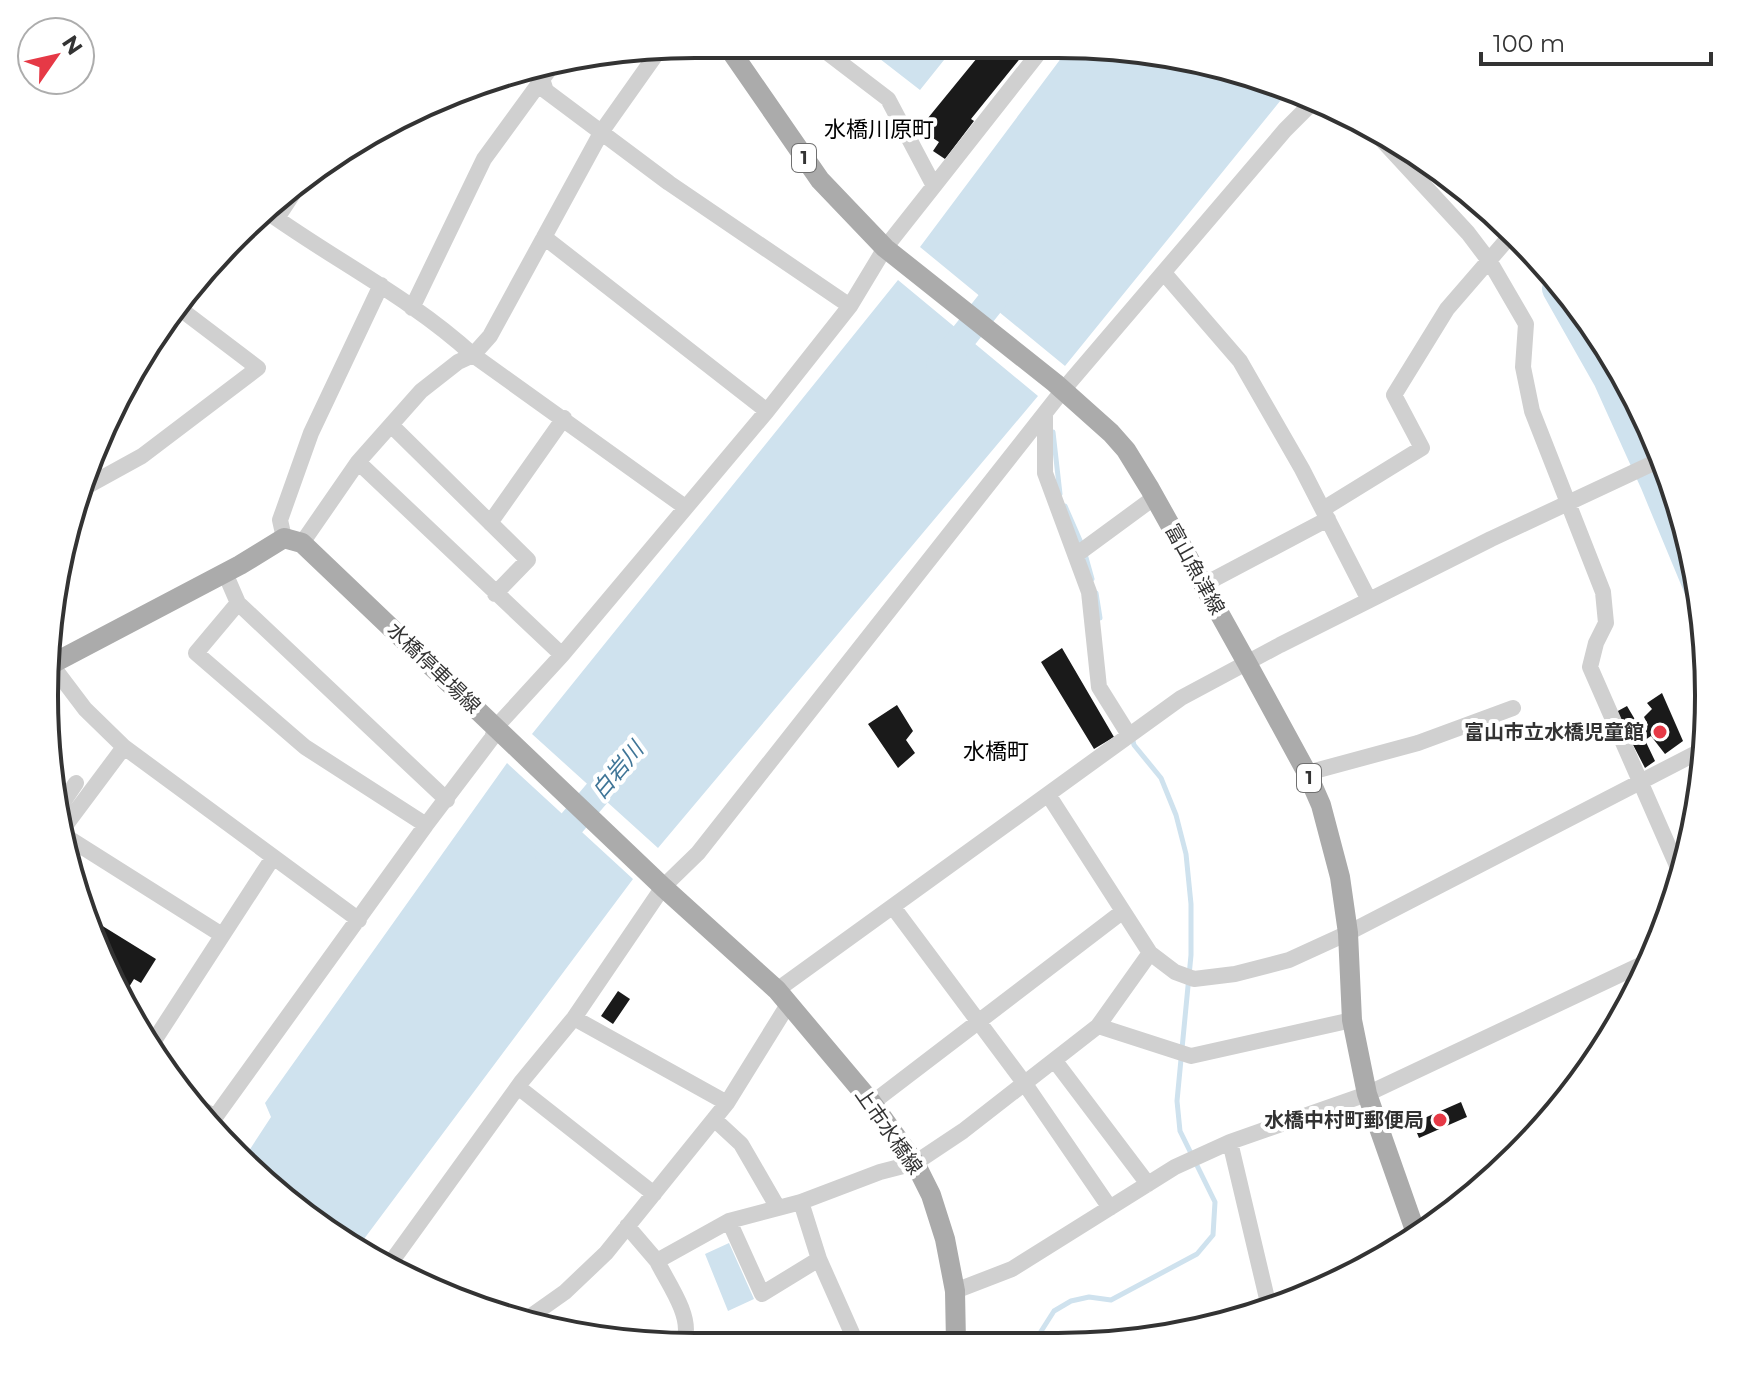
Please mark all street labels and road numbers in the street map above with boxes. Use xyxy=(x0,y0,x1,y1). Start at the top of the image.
road number: 1 xyxy=(792,144,816,172)
street label: 富山魚津線 xyxy=(1160,519,1230,619)
street label: 水橋停車場線 xyxy=(383,618,485,718)
road number: 1 xyxy=(1297,764,1321,792)
street label: 上市水橋線 xyxy=(850,1083,928,1179)

